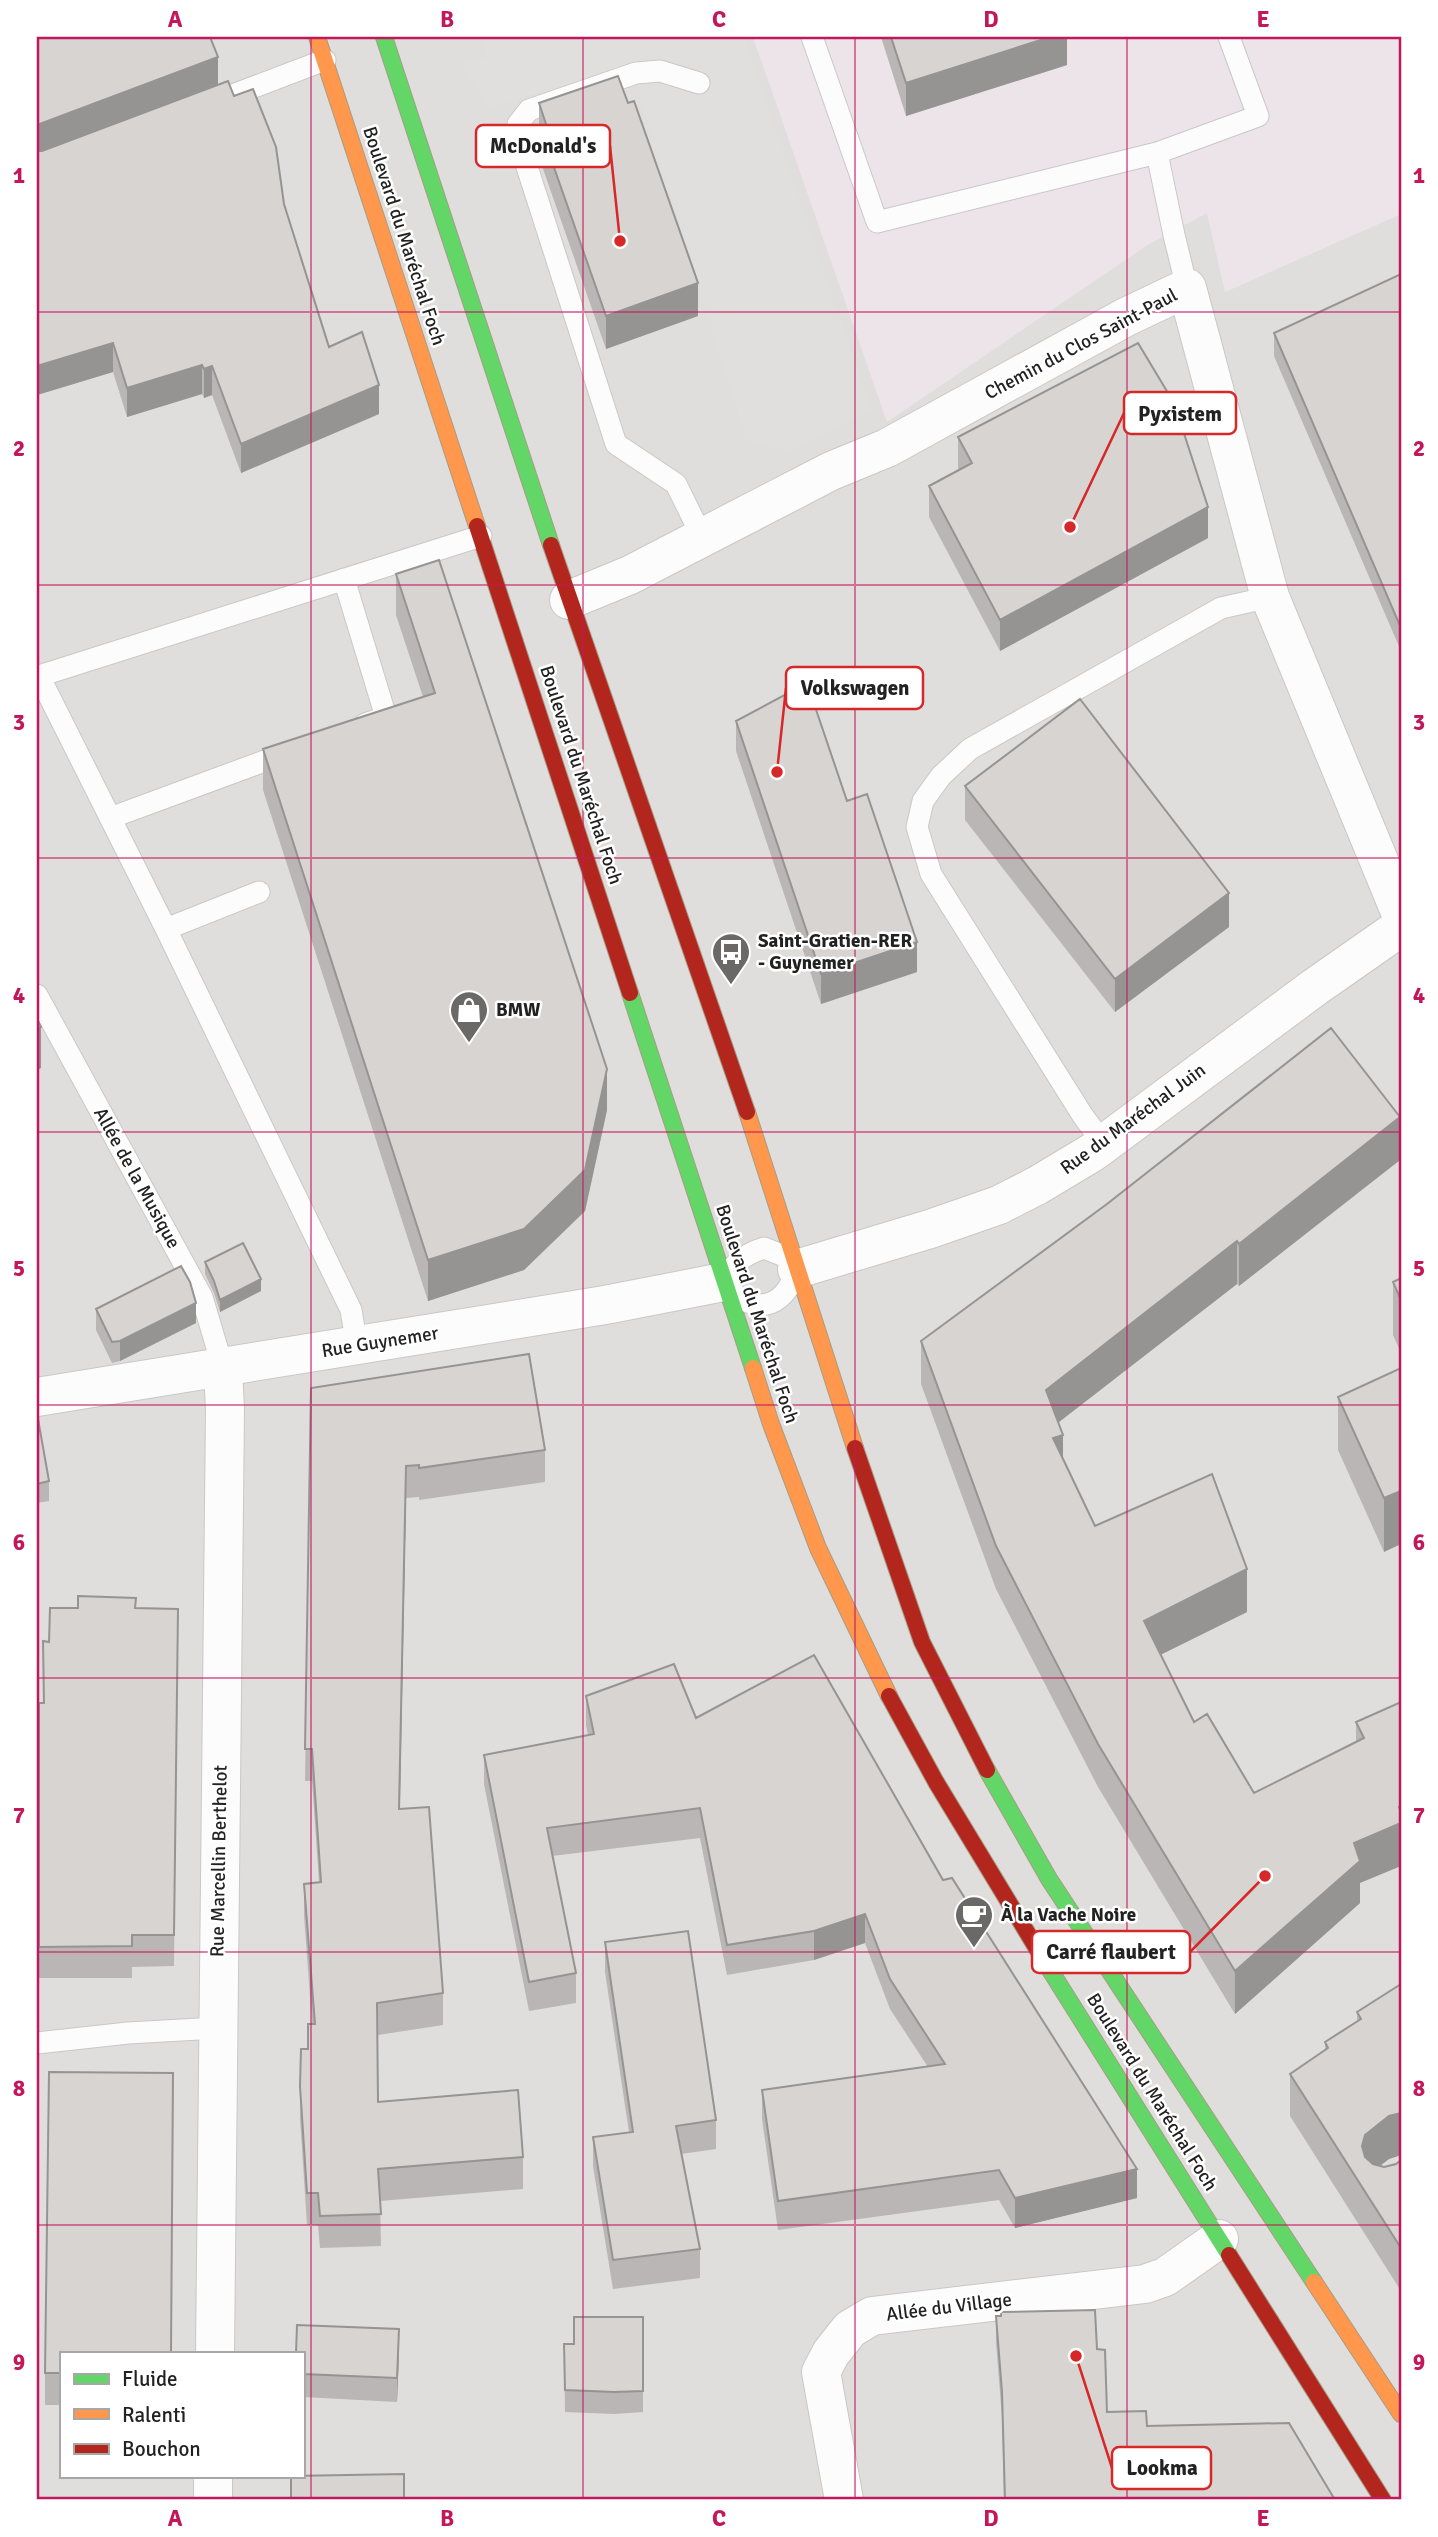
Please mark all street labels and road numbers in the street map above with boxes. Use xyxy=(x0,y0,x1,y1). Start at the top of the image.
street label: Boulevard du Maréchal Foch xyxy=(357,124,451,348)
street label: Chemin du Clos Saint-Paul xyxy=(980,283,1182,405)
street label: Boulevard du Maréchal Foch xyxy=(534,663,628,887)
street label: Rue du Maréchal Juin xyxy=(1056,1058,1210,1180)
street label: Allée de la Musique xyxy=(88,1103,186,1253)
street label: Boulevard du Maréchal Foch xyxy=(710,1202,804,1426)
street label: Rue Guynemer xyxy=(320,1321,440,1363)
street label: Rue Marcellin Berthelot xyxy=(205,1764,233,1957)
street label: Boulevard du Maréchal Foch xyxy=(1081,1989,1223,2195)
street label: Allée du Village xyxy=(885,2287,1013,2327)

